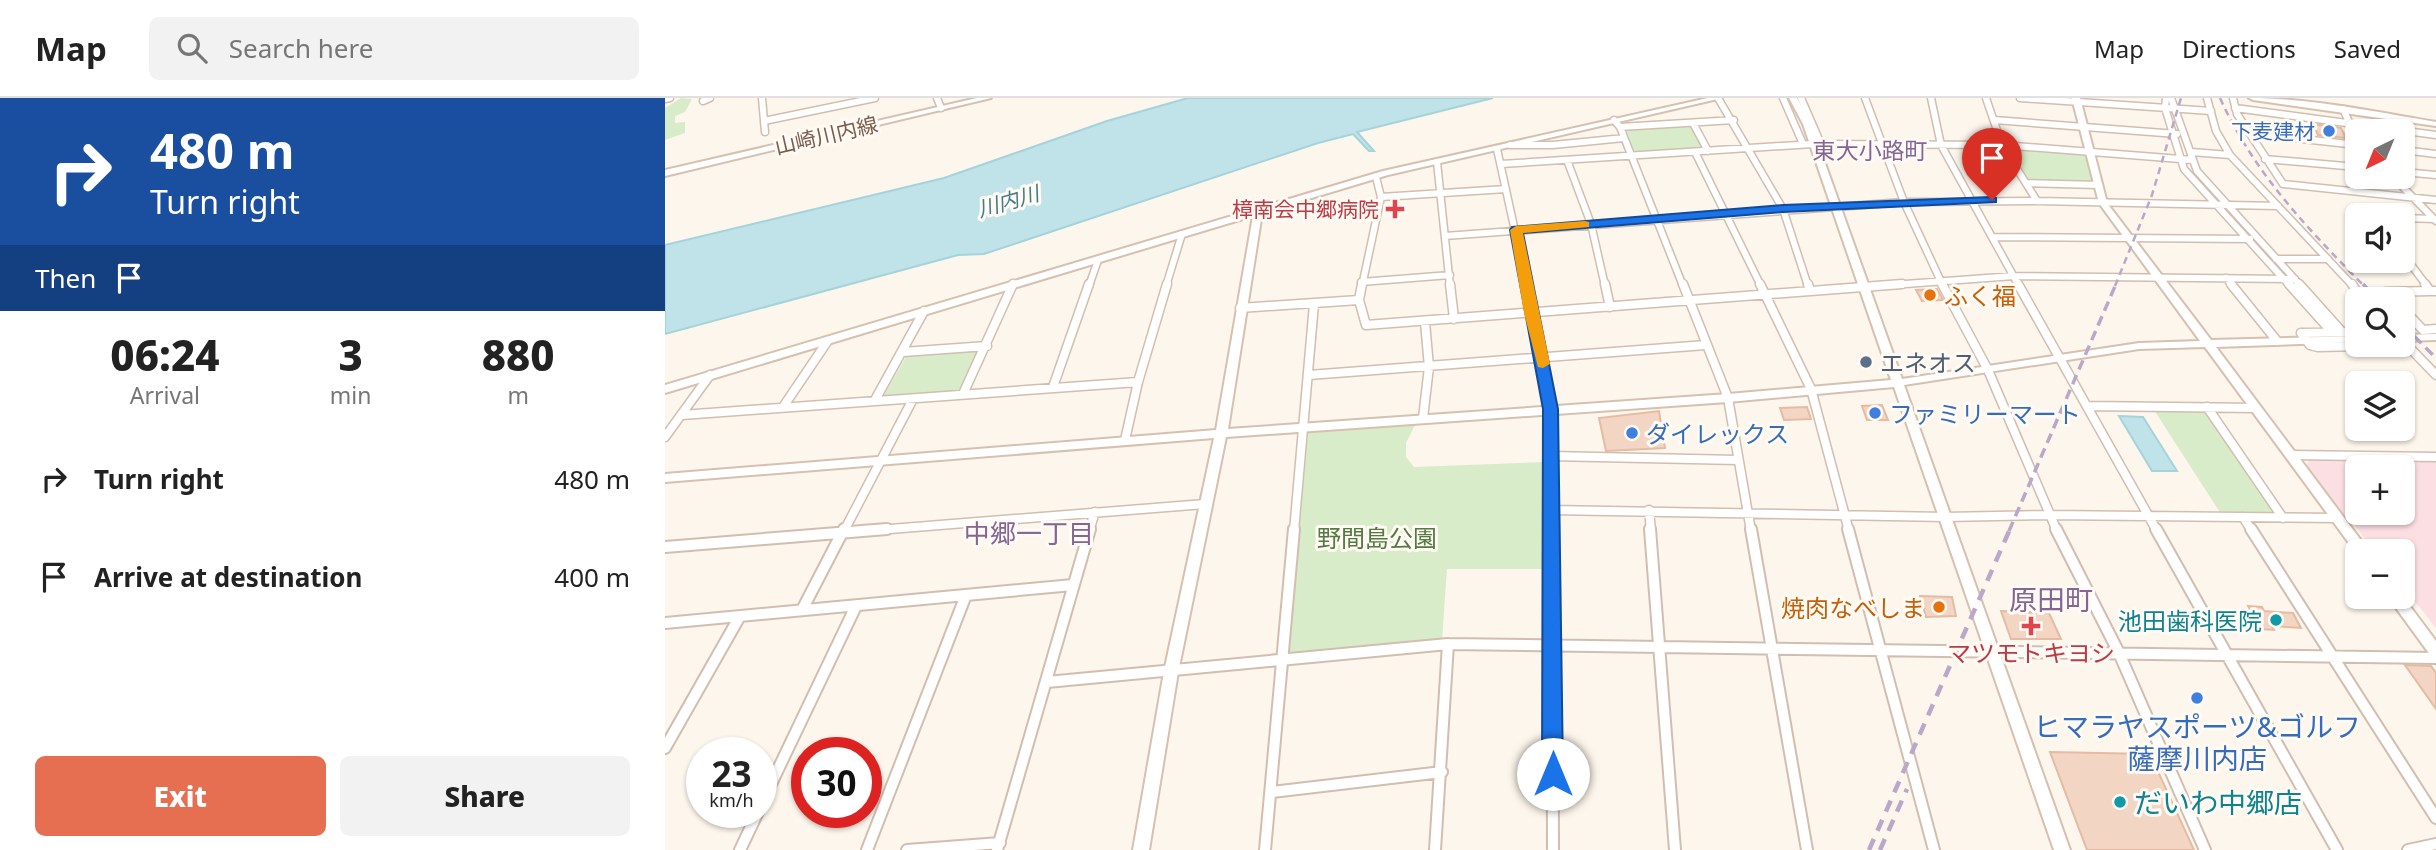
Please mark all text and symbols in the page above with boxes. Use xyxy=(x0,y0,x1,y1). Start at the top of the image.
search box xyxy=(149,17,639,80)
text: Map xyxy=(35,26,107,71)
icon: search xyxy=(173,29,211,67)
text: Search here xyxy=(229,30,373,66)
text: Map xyxy=(2094,32,2144,65)
text: Directions xyxy=(2182,32,2296,65)
text: Saved xyxy=(2334,32,2401,65)
street label: 山崎川内線 xyxy=(772,110,880,160)
text: 480 m xyxy=(150,117,295,183)
place label: 下麦建材 xyxy=(2231,117,2315,145)
north arrow xyxy=(2345,119,2415,189)
map controls xyxy=(2345,119,2415,609)
marker: 下麦建材 xyxy=(2321,123,2337,139)
icon: right xyxy=(35,126,126,217)
pin xyxy=(1962,128,2022,200)
district label: 東大小路町 xyxy=(1813,134,1928,166)
icon: arrive xyxy=(1973,139,2011,177)
water label: 川内川 xyxy=(974,178,1044,223)
text: Turn right xyxy=(150,180,300,223)
place label: 樟南会中郷病院 xyxy=(1232,195,1379,223)
marker: 樟南会中郷病院 xyxy=(1385,199,1405,219)
button: sound xyxy=(2345,203,2415,273)
icon: arrive xyxy=(110,259,148,297)
text: Then xyxy=(35,260,96,296)
place label: ふく福 xyxy=(1944,279,2016,312)
marker: ふく福 xyxy=(1922,287,1938,303)
button: search xyxy=(2345,287,2415,357)
text: 06:24 xyxy=(110,326,219,383)
text: 3 xyxy=(338,326,363,383)
text: 880 xyxy=(482,326,555,383)
place label: エネオス xyxy=(1880,346,1976,379)
marker: エネオス xyxy=(1858,354,1874,370)
button: layers xyxy=(2345,371,2415,441)
text: Arrival xyxy=(130,379,200,411)
text: min xyxy=(330,379,371,411)
text: m xyxy=(507,379,529,411)
place label: ファミリーマート xyxy=(1889,397,2081,430)
marker: ファミリーマート xyxy=(1867,405,1883,421)
place label: ダイレックス xyxy=(1646,417,1789,450)
marker: ダイレックス xyxy=(1624,425,1640,441)
button: + xyxy=(2345,455,2415,525)
icon: right xyxy=(35,460,73,498)
text: Turn right xyxy=(94,461,224,497)
text: 480 m xyxy=(554,461,630,497)
district label: 中郷一丁目 xyxy=(964,515,1094,551)
park label: 野間島公園 xyxy=(1317,521,1437,554)
button: − xyxy=(2345,539,2415,609)
icon: arrive xyxy=(35,558,73,596)
text: Arrive at destination xyxy=(94,559,363,595)
text: 400 m xyxy=(554,559,630,595)
district label: 原田町 xyxy=(2009,580,2093,618)
place label: 焼肉なべしま xyxy=(1781,591,1925,624)
marker: 焼肉なべしま xyxy=(1931,599,1947,615)
place label: 池田歯科医院 xyxy=(2118,604,2262,637)
marker: 池田歯科医院 xyxy=(2268,612,2284,628)
marker: マツモトキヨシ xyxy=(2023,618,2039,634)
place label: マツモトキヨシ xyxy=(1947,636,2115,669)
marker: ヒマラヤスポーツ&ゴルフ 薩摩川内店 xyxy=(2189,690,2205,706)
place label: ヒマラヤスポーツ&ゴルフ 薩摩川内店 xyxy=(2033,707,2361,777)
speed limit sign: 30 xyxy=(791,737,882,828)
position arrow xyxy=(1516,737,1590,811)
text: 23 xyxy=(711,750,752,797)
button: Exit xyxy=(35,756,326,836)
button: Share xyxy=(340,756,630,836)
place label: だいわ中郷店 xyxy=(2134,783,2302,821)
text: km/h xyxy=(709,788,754,812)
marker: だいわ中郷店 xyxy=(2112,794,2128,810)

